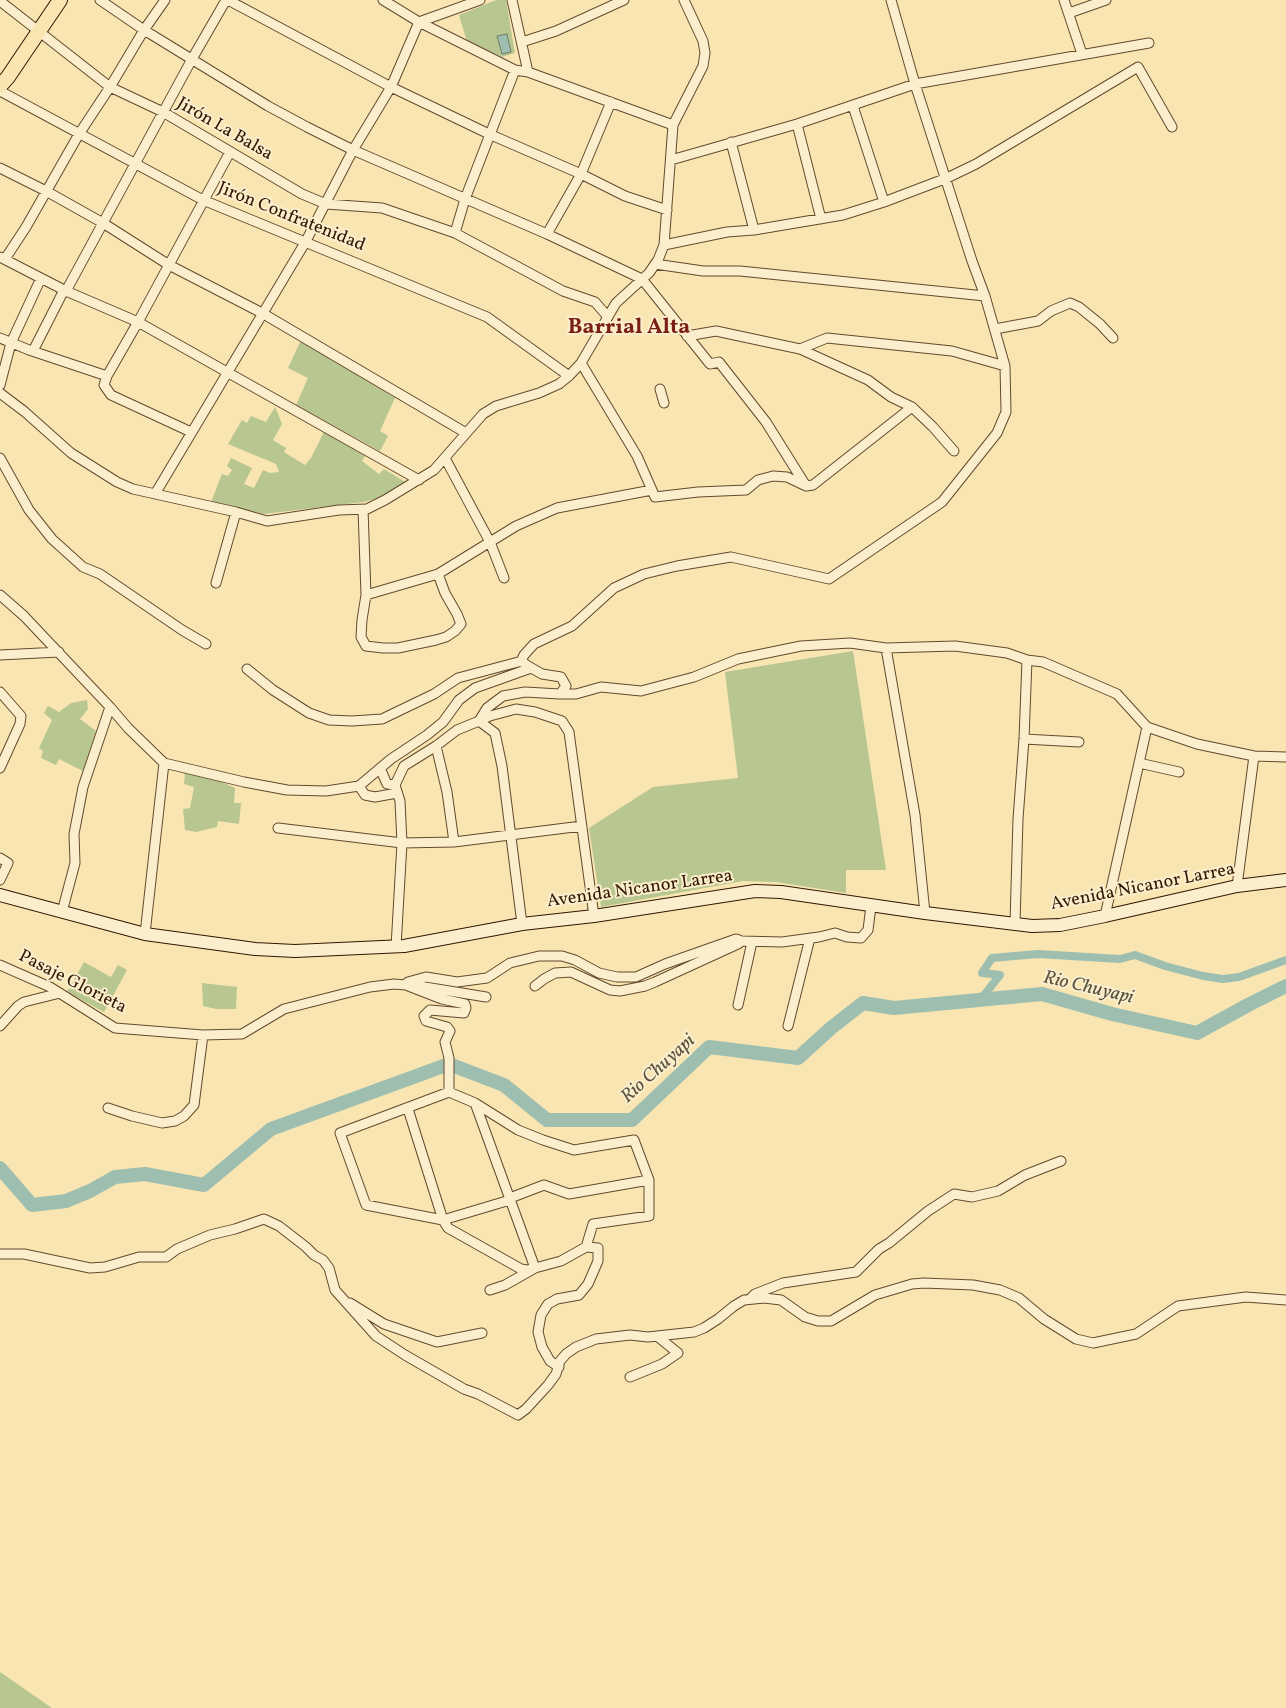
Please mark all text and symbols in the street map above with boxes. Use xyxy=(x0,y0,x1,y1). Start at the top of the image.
street label: Jirón La Balsa xyxy=(172,94,276,166)
street label: Jirón Confratenidad xyxy=(214,179,368,257)
district label: Barrial Alta xyxy=(568,316,690,342)
street label: Avenida Nicanor Larrea xyxy=(1049,860,1237,916)
street label: Avenida Nicanor Larrea xyxy=(546,866,734,914)
street label: Pasaje Glorieta xyxy=(14,947,130,1019)
water label: Rio Chuyapi xyxy=(1041,968,1135,1010)
water label: Rio Chuyapi xyxy=(617,1031,701,1109)

